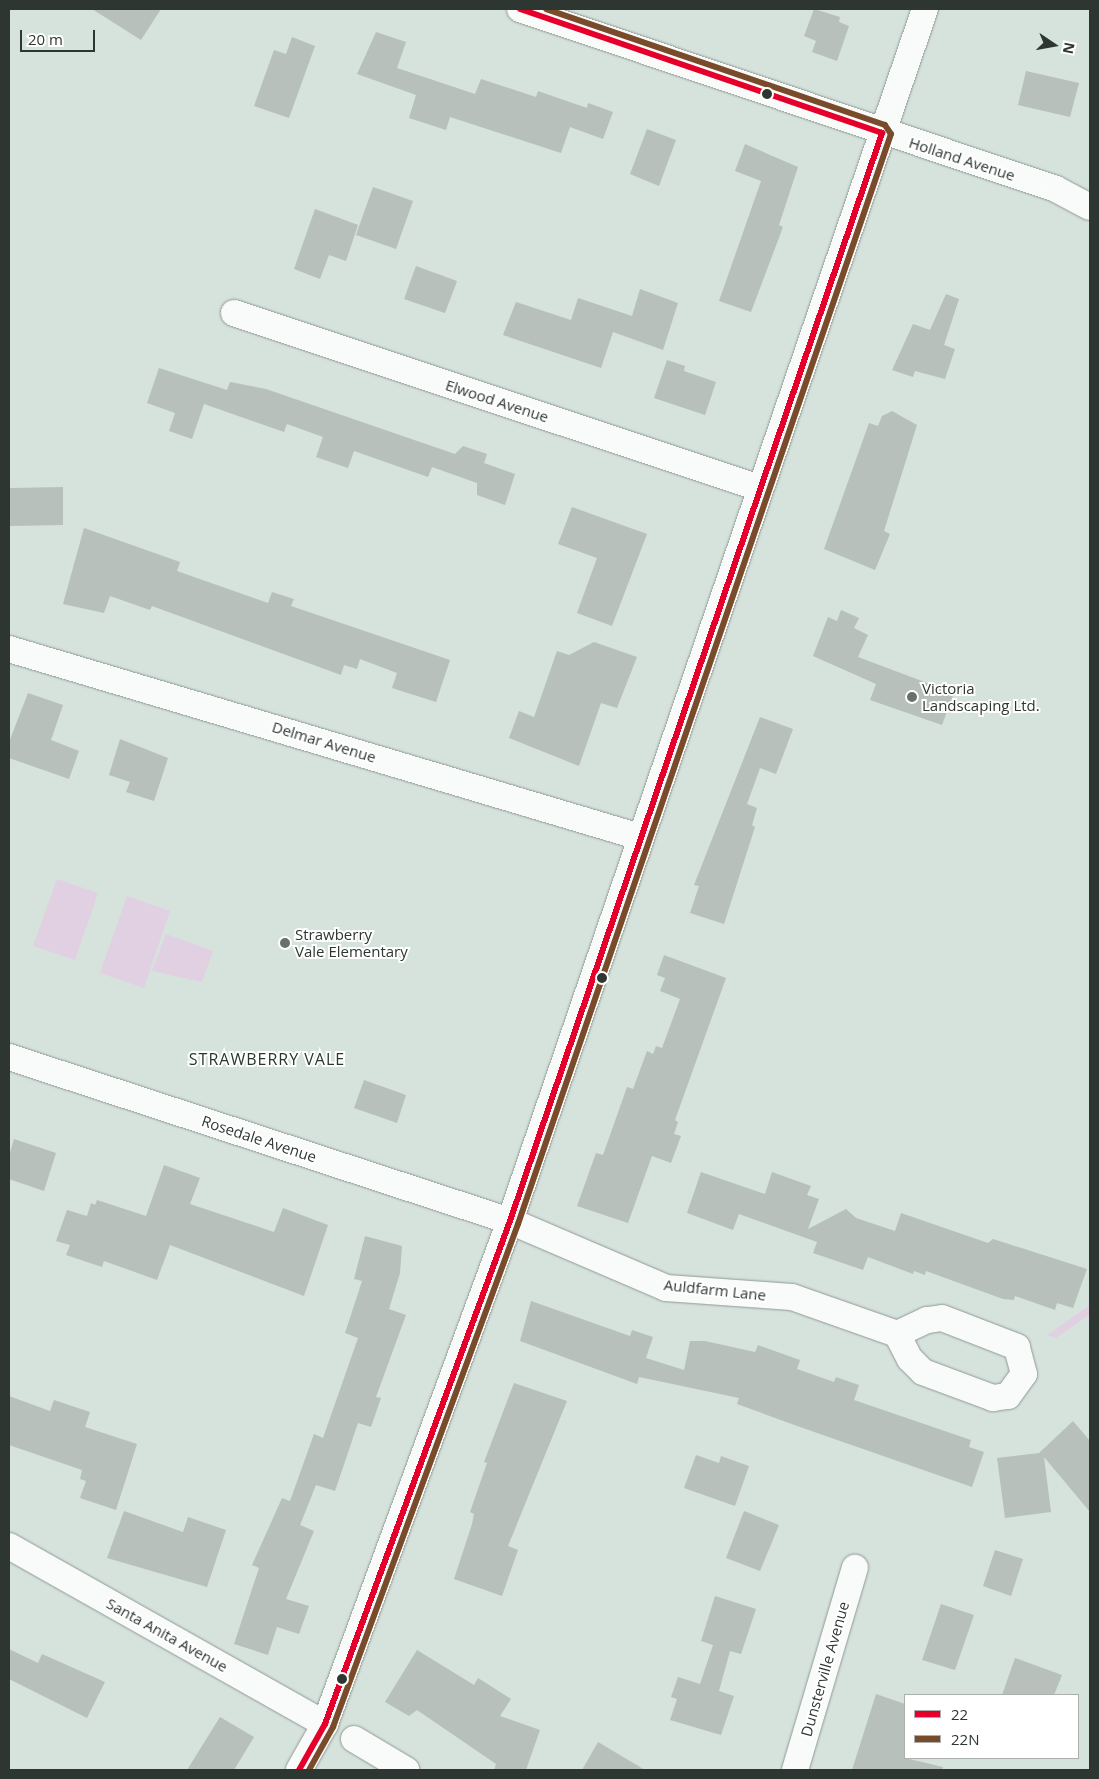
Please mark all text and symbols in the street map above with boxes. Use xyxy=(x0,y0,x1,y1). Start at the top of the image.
scale bar xyxy=(22,20,98,52)
north arrow xyxy=(1029,20,1079,70)
text: 20 m xyxy=(28,29,63,49)
text: N xyxy=(1059,41,1080,56)
unlabelled marker xyxy=(762,89,772,99)
street label: Holland Avenue xyxy=(907,133,1017,185)
street label: Elwood Avenue xyxy=(443,376,551,426)
place label: Victoria Landscaping Ltd. xyxy=(922,679,1040,714)
marker: Victoria Landscaping Ltd. xyxy=(906,691,918,703)
street label: Delmar Avenue xyxy=(270,718,378,766)
place label: Strawberry Vale Elementary xyxy=(295,925,408,960)
marker: Strawberry Vale Elementary xyxy=(279,937,291,949)
unlabelled marker xyxy=(597,973,607,983)
district label: STRAWBERRY VALE xyxy=(187,1049,347,1069)
street label: Rosedale Avenue xyxy=(199,1112,319,1166)
street label: Auldfarm Lane xyxy=(663,1276,767,1304)
street label: Santa Anita Avenue xyxy=(103,1594,231,1676)
street label: Dunsterville Avenue xyxy=(797,1599,853,1739)
unlabelled marker xyxy=(337,1674,347,1684)
legend xyxy=(904,1694,1079,1759)
text: 22 xyxy=(951,1704,968,1724)
text: 22N xyxy=(951,1729,979,1749)

